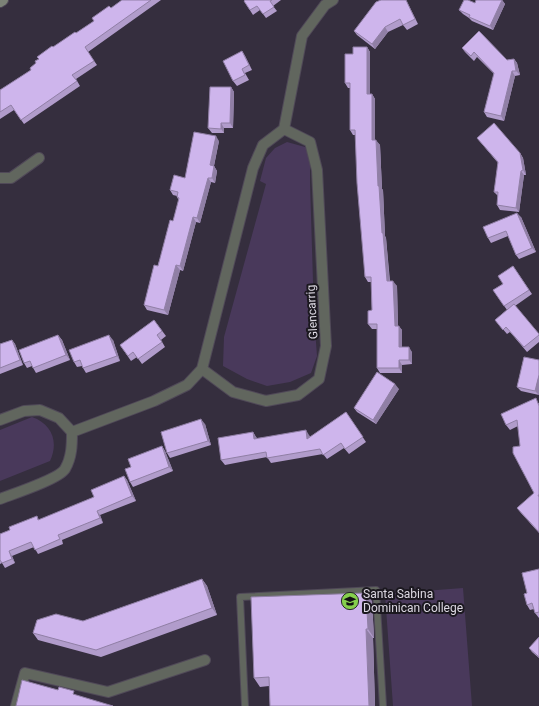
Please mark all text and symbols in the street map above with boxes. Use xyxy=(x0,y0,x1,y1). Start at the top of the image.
street label: Glencarrig xyxy=(304,284,320,340)
place label: Santa Sabina Dominican College xyxy=(363,587,463,615)
school or university icon: Santa Sabina Dominican College xyxy=(340,591,360,611)

